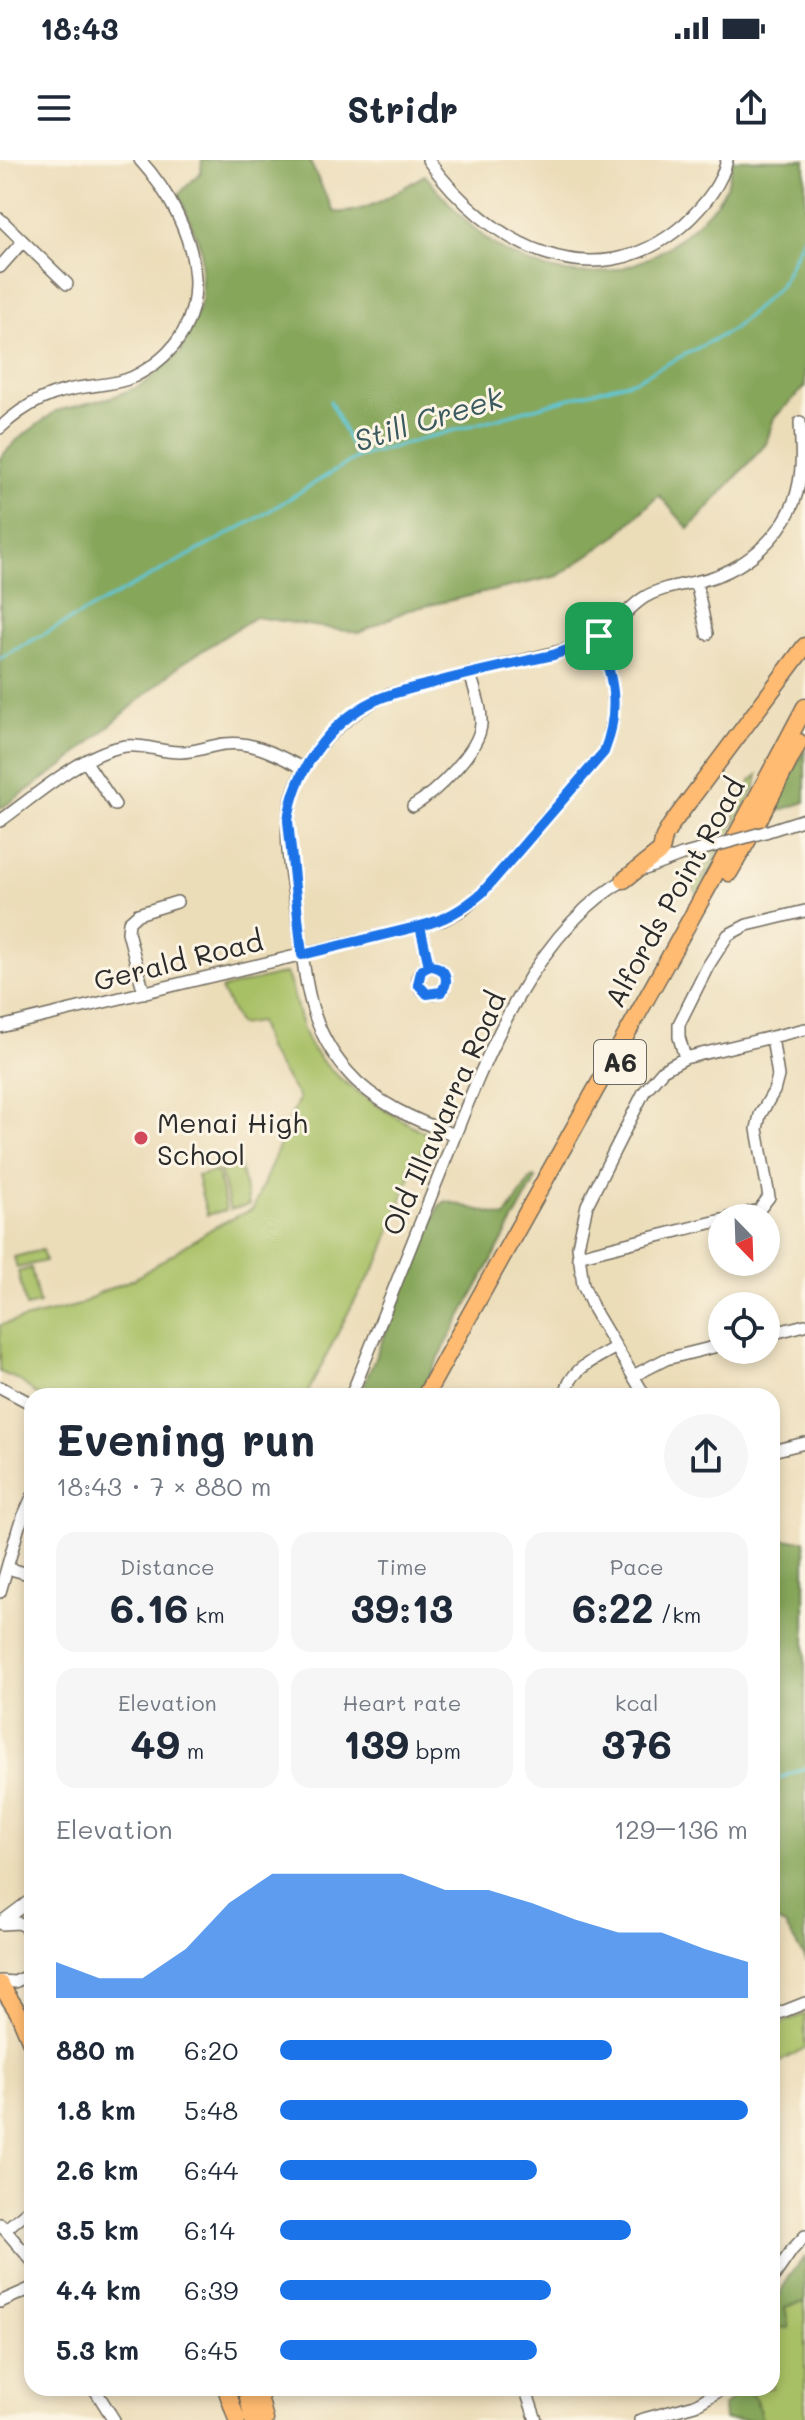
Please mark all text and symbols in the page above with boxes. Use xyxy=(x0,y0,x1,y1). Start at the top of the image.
text: 18:43 xyxy=(40,8,118,48)
text: Stridr xyxy=(347,85,458,132)
icon: menu xyxy=(32,86,76,130)
icon: share xyxy=(729,86,773,130)
water label: Still Creek xyxy=(349,376,508,460)
pin xyxy=(565,602,633,670)
icon: arrive xyxy=(577,614,621,658)
street label: Alfords Point Road xyxy=(596,771,752,1013)
street label: Gerald Road xyxy=(90,922,266,998)
street label: Old Illawarra Road xyxy=(373,985,513,1241)
road number: A6 xyxy=(594,1040,646,1084)
place label: Menai High School xyxy=(157,1104,308,1172)
marker: Menai High School xyxy=(132,1129,150,1147)
north arrow xyxy=(708,1204,780,1276)
map controls xyxy=(708,1204,780,1364)
button: locate xyxy=(708,1292,780,1364)
text: Evening run xyxy=(56,1410,315,1467)
button: share xyxy=(664,1414,748,1498)
text: 18:43 · 7 × 880 m xyxy=(56,1469,272,1503)
text: Distance xyxy=(120,1552,215,1581)
text: Time xyxy=(377,1552,427,1581)
text: Pace xyxy=(610,1552,664,1581)
text: 6.16 xyxy=(110,1581,188,1633)
text: 39:13 xyxy=(351,1581,453,1633)
text: 6:22 xyxy=(572,1581,654,1633)
text: km xyxy=(188,1600,225,1629)
text: /km xyxy=(654,1600,701,1629)
text: Elevation xyxy=(118,1688,217,1717)
text: Heart rate xyxy=(343,1688,461,1717)
text: kcal xyxy=(615,1688,659,1717)
text: 49 xyxy=(130,1717,180,1769)
text: 139 xyxy=(343,1717,409,1769)
text: 376 xyxy=(601,1717,672,1769)
text: m xyxy=(180,1736,204,1765)
text: bpm xyxy=(409,1736,461,1765)
text: Elevation xyxy=(56,1812,173,1846)
text: 129–136 m xyxy=(614,1812,748,1846)
text: 880 m xyxy=(56,2033,135,2067)
text: 6:20 xyxy=(184,2033,238,2067)
text: 1.8 km xyxy=(56,2093,136,2127)
text: 5:48 xyxy=(184,2093,238,2127)
text: 2.6 km xyxy=(56,2153,138,2187)
text: 6:44 xyxy=(184,2153,238,2187)
text: 3.5 km xyxy=(56,2213,139,2247)
text: 6:14 xyxy=(184,2213,235,2247)
text: 4.4 km xyxy=(56,2273,141,2307)
text: 6:39 xyxy=(184,2273,238,2307)
text: 5.3 km xyxy=(56,2333,139,2367)
text: 6:45 xyxy=(184,2333,238,2367)

